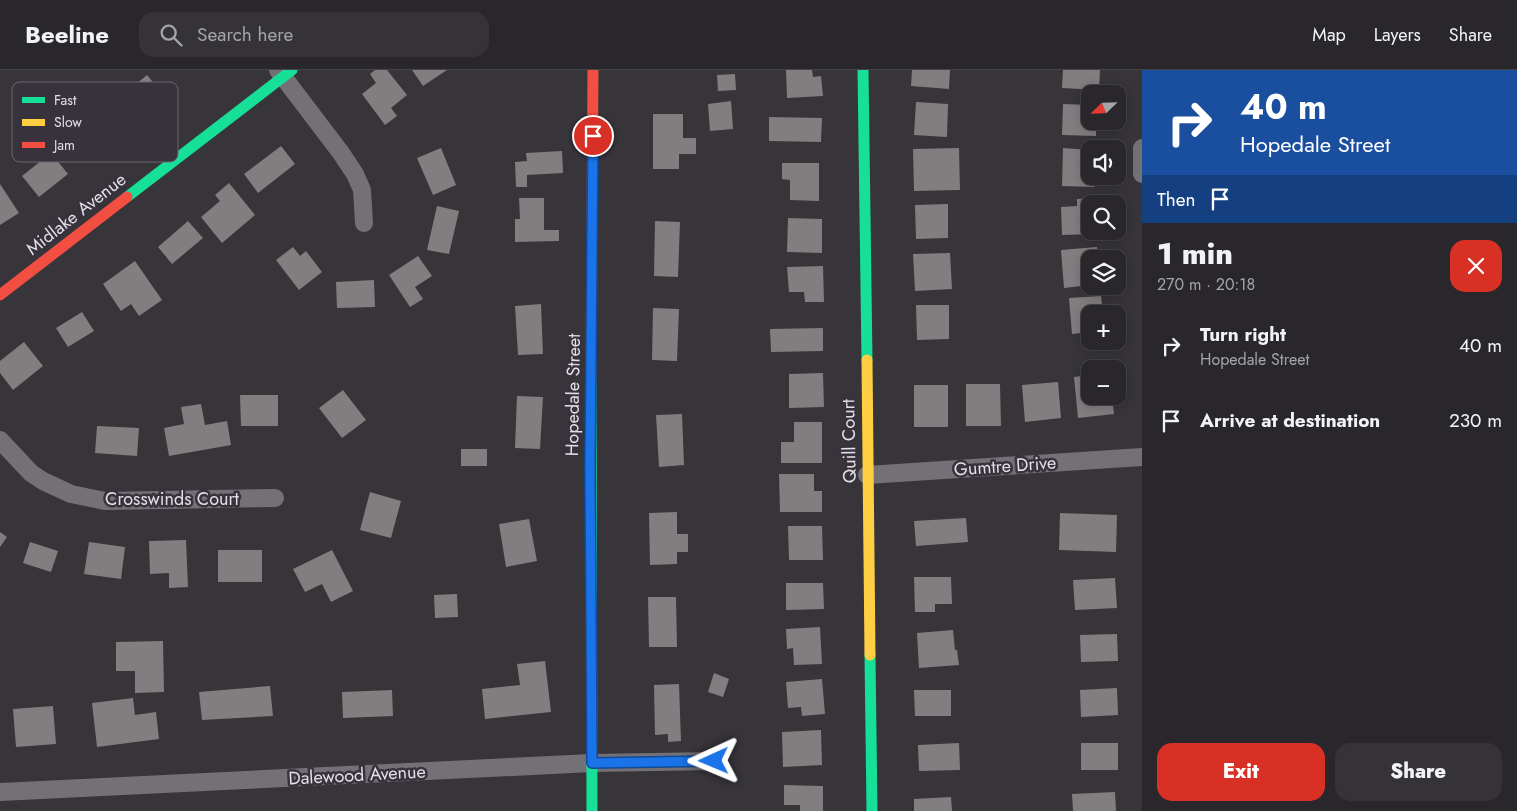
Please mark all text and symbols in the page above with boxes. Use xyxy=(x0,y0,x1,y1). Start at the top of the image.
search box xyxy=(139,12,489,57)
text: Beeline xyxy=(25,17,109,52)
icon: search xyxy=(157,21,185,49)
text: Search here xyxy=(197,21,293,48)
text: Map xyxy=(1312,22,1346,48)
text: Layers xyxy=(1374,22,1421,48)
text: Share xyxy=(1449,22,1492,48)
legend xyxy=(12,82,178,162)
text: 40 m xyxy=(1240,82,1327,132)
north arrow xyxy=(1081,85,1126,130)
map controls xyxy=(1081,85,1126,405)
text: Fast xyxy=(54,90,77,110)
icon: right xyxy=(1157,90,1222,155)
text: Slow xyxy=(54,112,82,132)
pin xyxy=(572,115,614,157)
icon: arrive xyxy=(579,122,607,150)
text: Hopedale Street xyxy=(1240,128,1390,160)
text: Jam xyxy=(52,135,75,155)
button: sound xyxy=(1081,140,1126,185)
street label: Midlake Avenue xyxy=(20,167,132,261)
icon: arrive xyxy=(1206,185,1234,213)
text: Then xyxy=(1157,186,1196,213)
button: search xyxy=(1081,195,1126,240)
text: 1 min xyxy=(1157,232,1233,275)
button: close xyxy=(1450,240,1502,292)
button: layers xyxy=(1081,250,1126,295)
text: 270 m · 20:18 xyxy=(1157,273,1255,296)
button: + xyxy=(1081,305,1126,350)
text: Turn right xyxy=(1200,321,1286,348)
icon: right xyxy=(1157,332,1185,360)
text: 40 m xyxy=(1459,332,1502,359)
street label: Hopedale Street xyxy=(559,333,587,457)
text: Hopedale Street xyxy=(1200,348,1309,371)
button: − xyxy=(1081,360,1126,405)
street label: Quill Court xyxy=(835,398,863,483)
icon: arrive xyxy=(1157,407,1185,435)
text: Arrive at destination xyxy=(1200,407,1380,434)
text: 230 m xyxy=(1449,407,1502,434)
street label: Gumtre Drive xyxy=(953,449,1057,483)
street label: Crosswinds Court xyxy=(105,486,240,512)
position arrow xyxy=(687,734,739,786)
button: Exit xyxy=(1157,743,1325,801)
button: Share xyxy=(1335,743,1502,801)
street label: Dalewood Avenue xyxy=(288,758,426,792)

